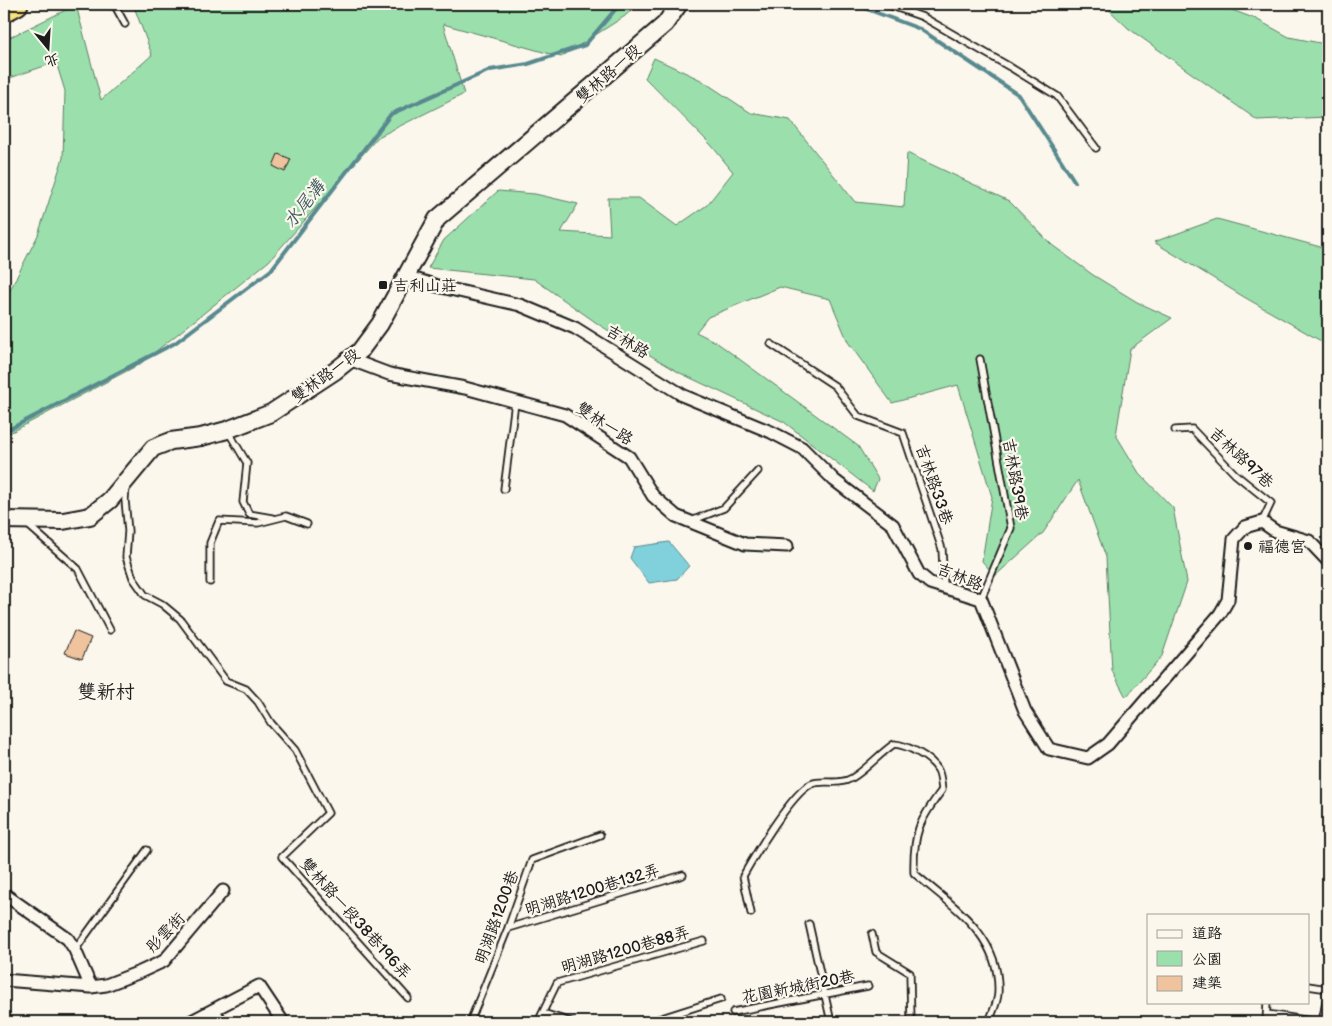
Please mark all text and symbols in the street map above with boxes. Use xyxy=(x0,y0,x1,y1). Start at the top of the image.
north arrow xyxy=(22,22,72,72)
street label: 雙林路一段 xyxy=(573,41,645,108)
text: 北 xyxy=(43,50,61,70)
water label: 水尾溝 xyxy=(279,175,331,232)
place label: 吉利山莊 xyxy=(393,277,457,296)
marker: 吉利山莊 xyxy=(377,279,389,291)
street label: 吉林路 xyxy=(602,321,653,363)
street label: 雙林路一段 xyxy=(288,345,364,407)
street label: 雙林一路 xyxy=(572,399,636,450)
street label: 吉林路97巷 xyxy=(1205,423,1277,493)
street label: 吉林路39巷 xyxy=(998,437,1031,522)
street label: 吉林路33巷 xyxy=(911,442,956,527)
place label: 福德宮 xyxy=(1258,538,1306,557)
marker: 福德宮 xyxy=(1242,540,1254,552)
street label: 吉林路 xyxy=(934,560,985,595)
district label: 雙新村 xyxy=(77,681,135,704)
street label: 雙林路一段38巷196弄 xyxy=(296,855,414,983)
street label: 明湖路1200巷132弄 xyxy=(523,861,662,920)
street label: 明湖路1200巷 xyxy=(472,868,523,967)
street label: 彤雲街 xyxy=(143,909,190,957)
legend xyxy=(1147,914,1310,1004)
street label: 明湖路1200巷88弄 xyxy=(559,923,692,978)
text: 道路 xyxy=(1192,924,1222,943)
text: 公園 xyxy=(1192,950,1222,969)
street label: 花園新城街20巷 xyxy=(740,967,856,1008)
text: 建築 xyxy=(1192,974,1222,993)

